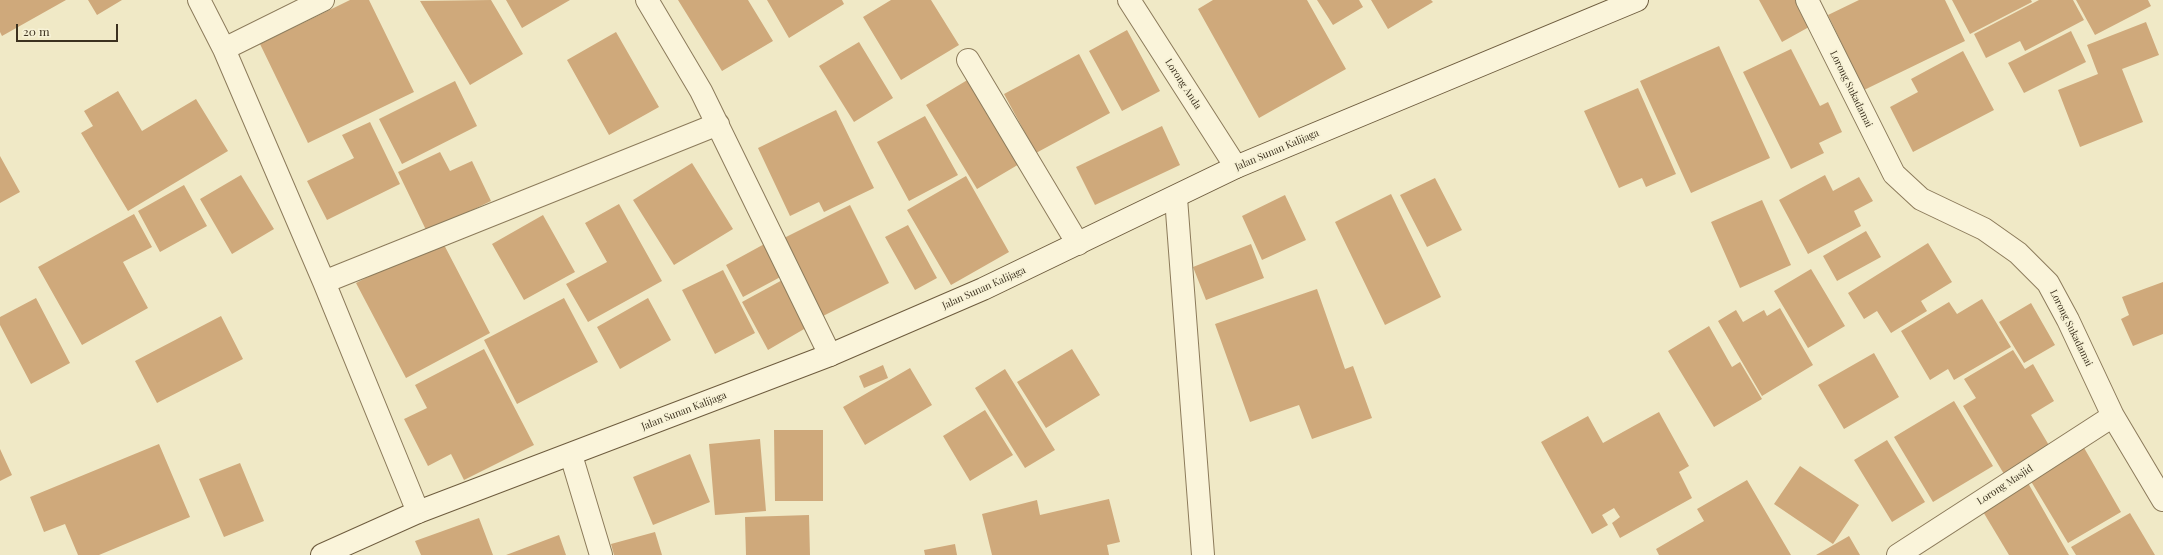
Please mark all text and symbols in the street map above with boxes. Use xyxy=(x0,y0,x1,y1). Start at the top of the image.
scale bar xyxy=(18,16,120,42)
text: 20 m xyxy=(23,23,50,39)
street label: Lorong Sukadamai xyxy=(1827,49,1875,129)
street label: Lorong Anda xyxy=(1162,56,1204,112)
street label: Jalan Sunan Kalijaga xyxy=(1233,127,1321,173)
street label: Jalan Sunan Kalijaga xyxy=(940,264,1028,312)
street label: Lorong Sukadamai xyxy=(2047,288,2095,368)
street label: Jalan Sunan Kalijaga xyxy=(640,389,728,433)
street label: Lorong Masjid xyxy=(1975,462,2035,508)

